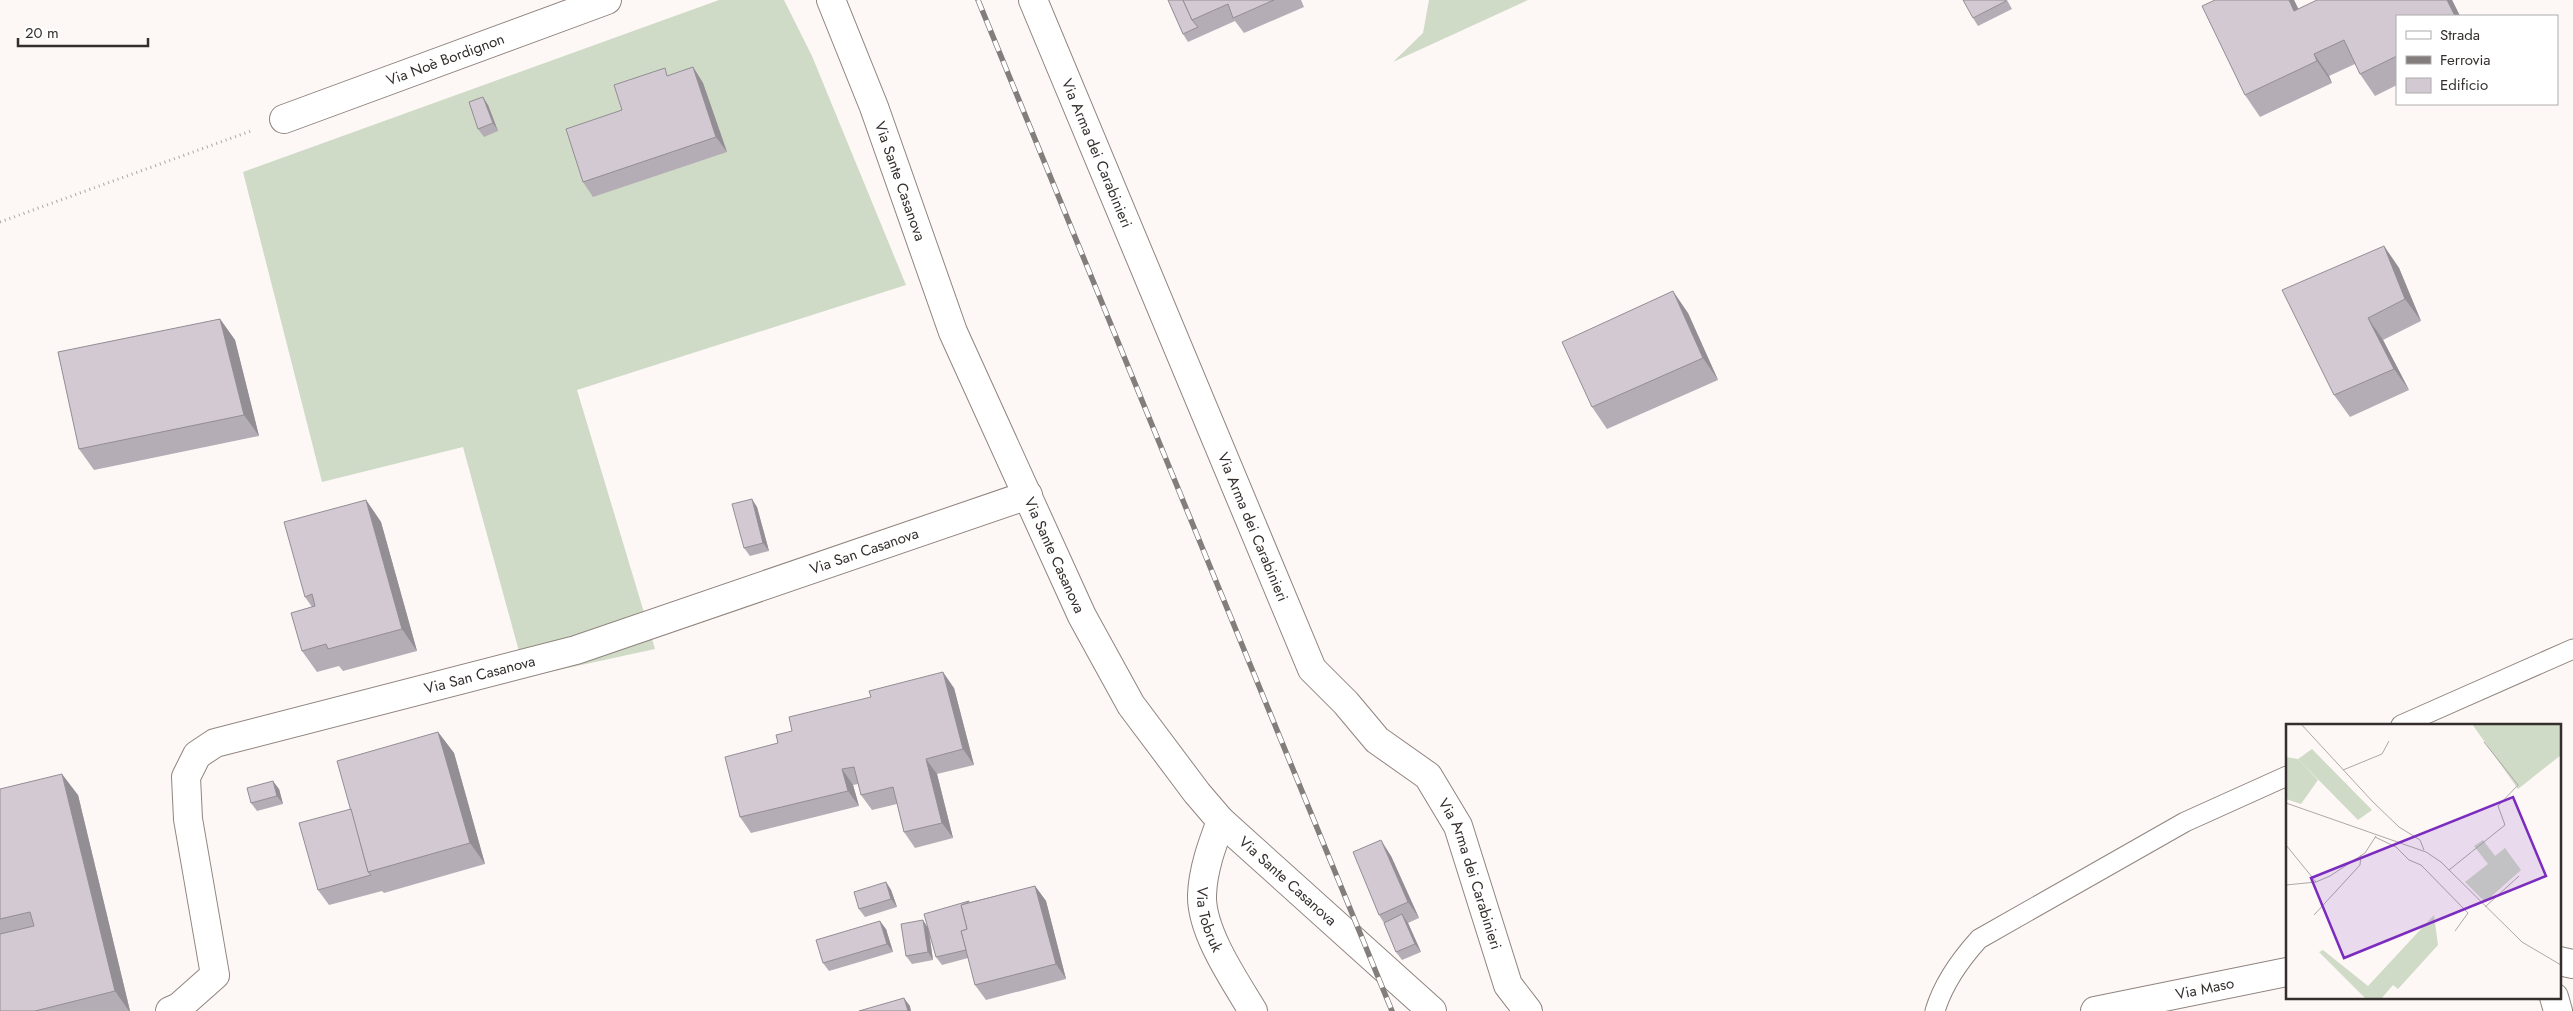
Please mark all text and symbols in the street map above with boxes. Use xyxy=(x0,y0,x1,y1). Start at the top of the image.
scale bar xyxy=(18,15,148,47)
legend xyxy=(2396,15,2558,105)
text: 20 m xyxy=(25,22,59,44)
text: Strada xyxy=(2440,24,2480,46)
street label: Via Noè Bordignon xyxy=(383,28,508,91)
text: Ferrovia xyxy=(2440,49,2491,71)
text: Edificio xyxy=(2440,74,2488,96)
street label: Via Arma dei Carabinieri xyxy=(1056,75,1138,231)
street label: Via Sante Casanova xyxy=(869,119,931,244)
street label: Via Arma dei Carabinieri xyxy=(1212,449,1294,605)
street label: Via Sante Casanova xyxy=(1019,494,1090,617)
street label: Via San Casanova xyxy=(807,522,922,580)
street label: Via San Casanova xyxy=(422,650,538,700)
inset map xyxy=(2286,724,2560,998)
street label: Via Arma dei Carabinieri xyxy=(1433,794,1507,952)
street label: Via Sante Casanova xyxy=(1234,831,1342,931)
street label: Via Tobruk xyxy=(1191,886,1228,956)
street label: Via Maso xyxy=(2174,972,2236,1005)

